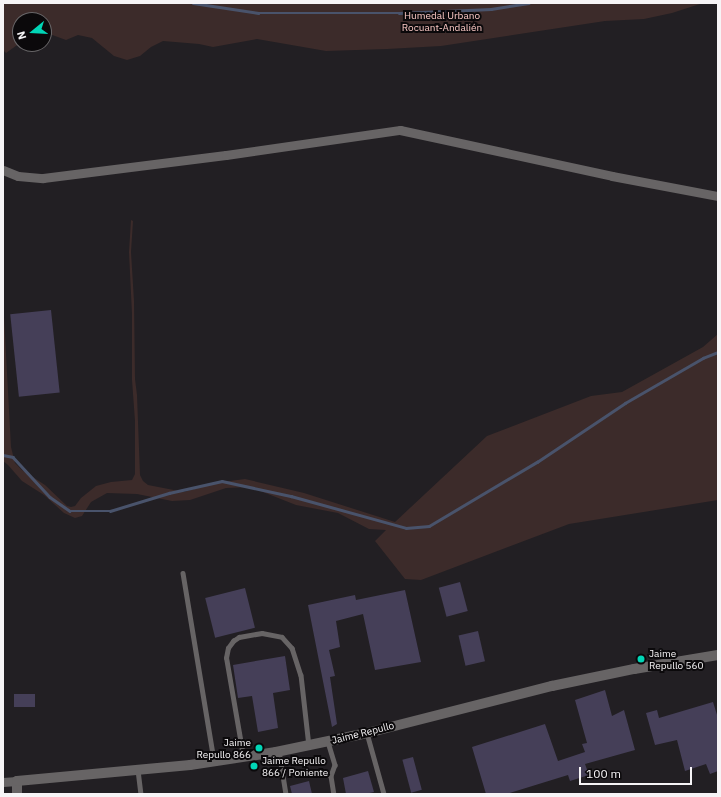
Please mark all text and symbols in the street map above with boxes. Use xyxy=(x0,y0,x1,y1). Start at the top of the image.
park label: Humedal Urbano Rocuant-Andalién xyxy=(402,9,482,32)
north arrow xyxy=(12,12,52,52)
text: N xyxy=(14,29,29,41)
place label: Jaime Repullo 560 xyxy=(649,647,704,670)
marker: Jaime Repullo 560 xyxy=(636,654,646,664)
street label: Jaime Repullo xyxy=(331,719,395,747)
place label: Jaime Repullo 866 xyxy=(196,736,251,760)
marker: Jaime Repullo 866 xyxy=(254,743,264,753)
place label: Jaime Repullo 866 / Poniente xyxy=(262,754,328,778)
scale bar xyxy=(581,759,694,785)
marker: Jaime Repullo 866 / Poniente xyxy=(249,761,259,771)
text: 100 m xyxy=(586,766,621,781)

